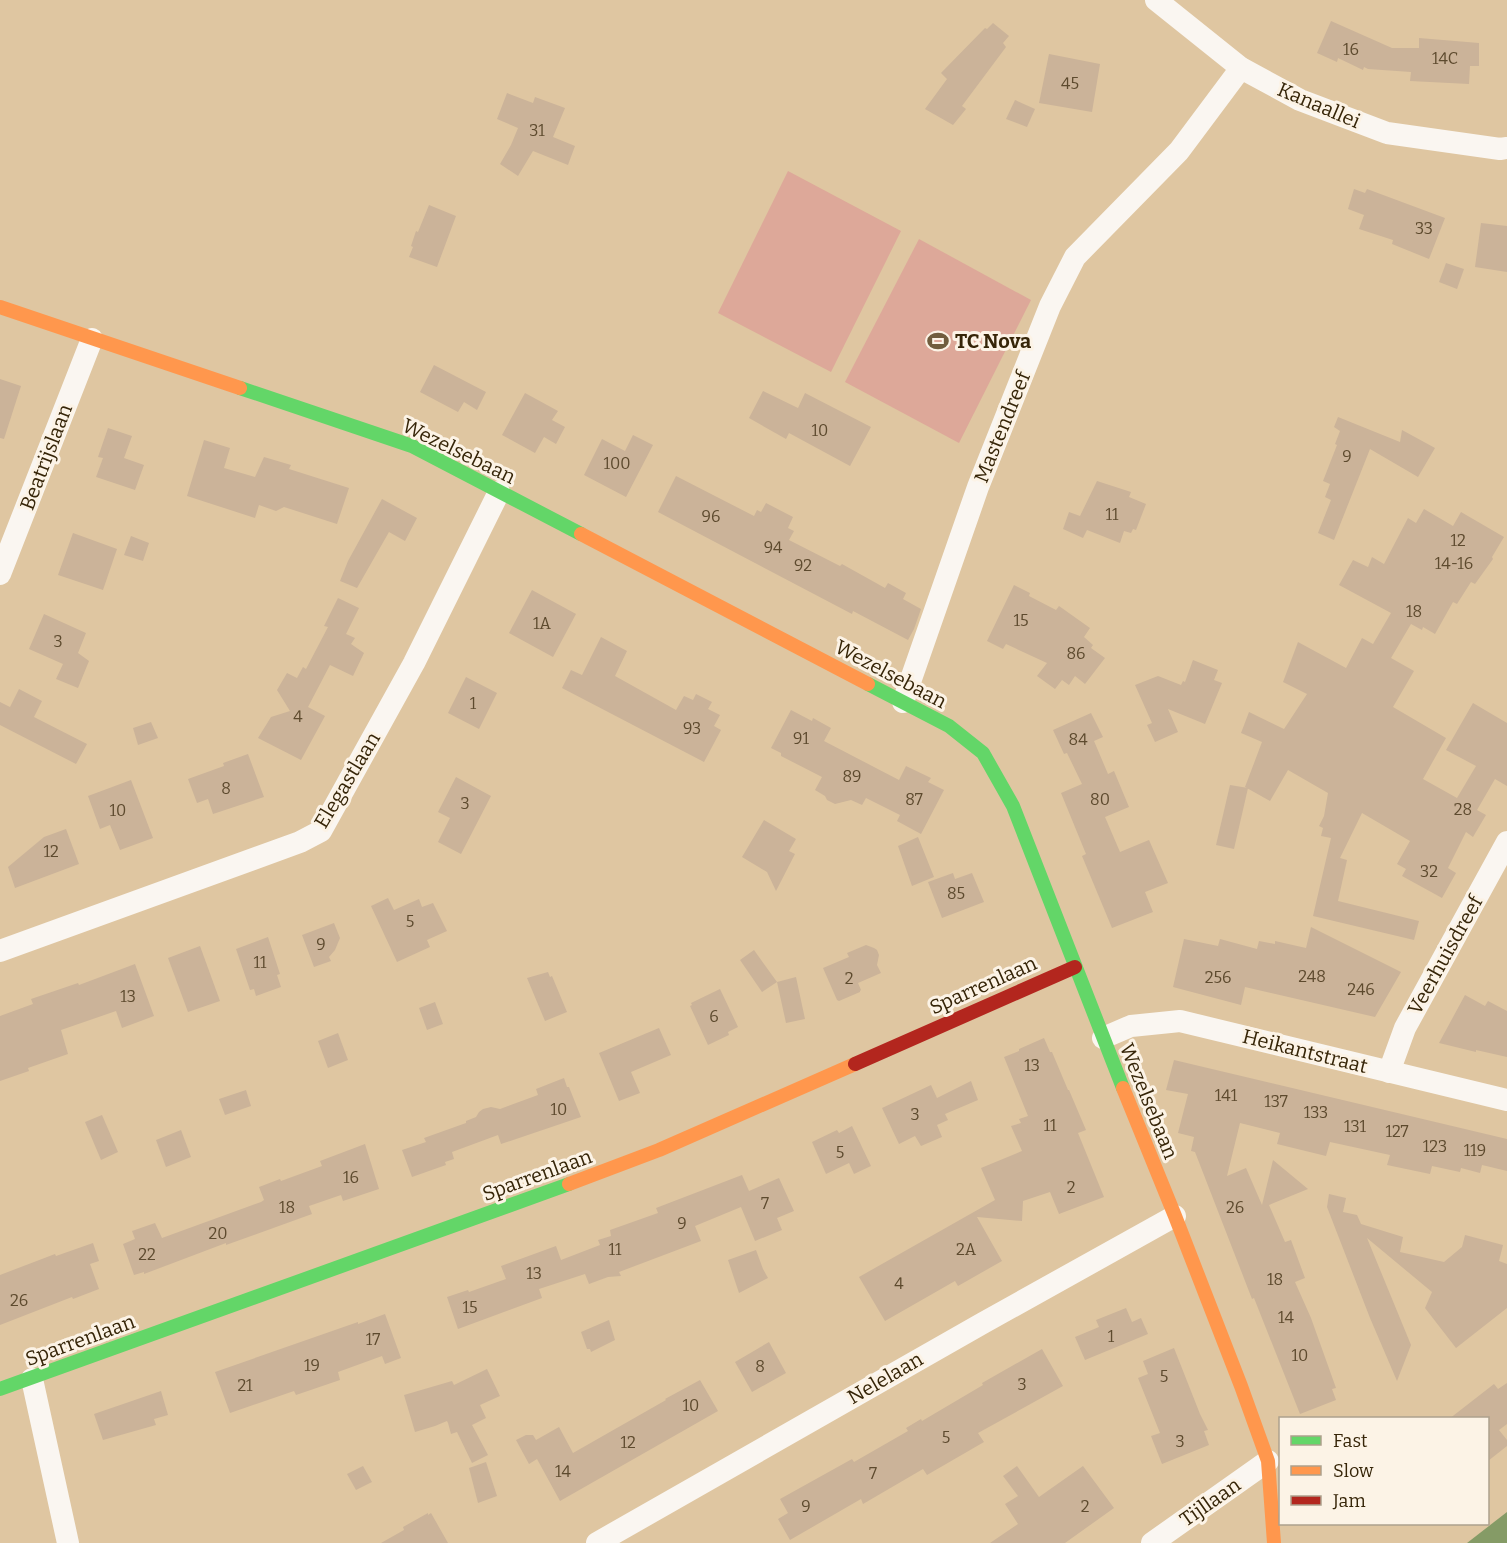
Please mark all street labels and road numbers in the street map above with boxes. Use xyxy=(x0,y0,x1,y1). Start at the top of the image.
street label: Kanaallei xyxy=(1274,77,1364,133)
street label: Mastendreef xyxy=(969,366,1036,486)
street label: Beatrijslaan xyxy=(15,400,78,514)
street label: Wezelsebaan xyxy=(399,413,520,489)
street label: Wezelsebaan xyxy=(831,635,951,714)
street label: Elegastlaan xyxy=(309,727,385,832)
street label: Veerhuisdreef xyxy=(1402,890,1489,1019)
street label: Sparrenlaan xyxy=(926,951,1041,1019)
street label: Heikantstraat xyxy=(1240,1024,1370,1078)
street label: Wezelsebaan xyxy=(1115,1040,1183,1163)
street label: Sparrenlaan xyxy=(479,1144,595,1206)
street label: Sparrenlaan xyxy=(22,1309,138,1371)
street label: Nelelaan xyxy=(843,1347,927,1409)
street label: Tijllaan xyxy=(1175,1472,1246,1532)

